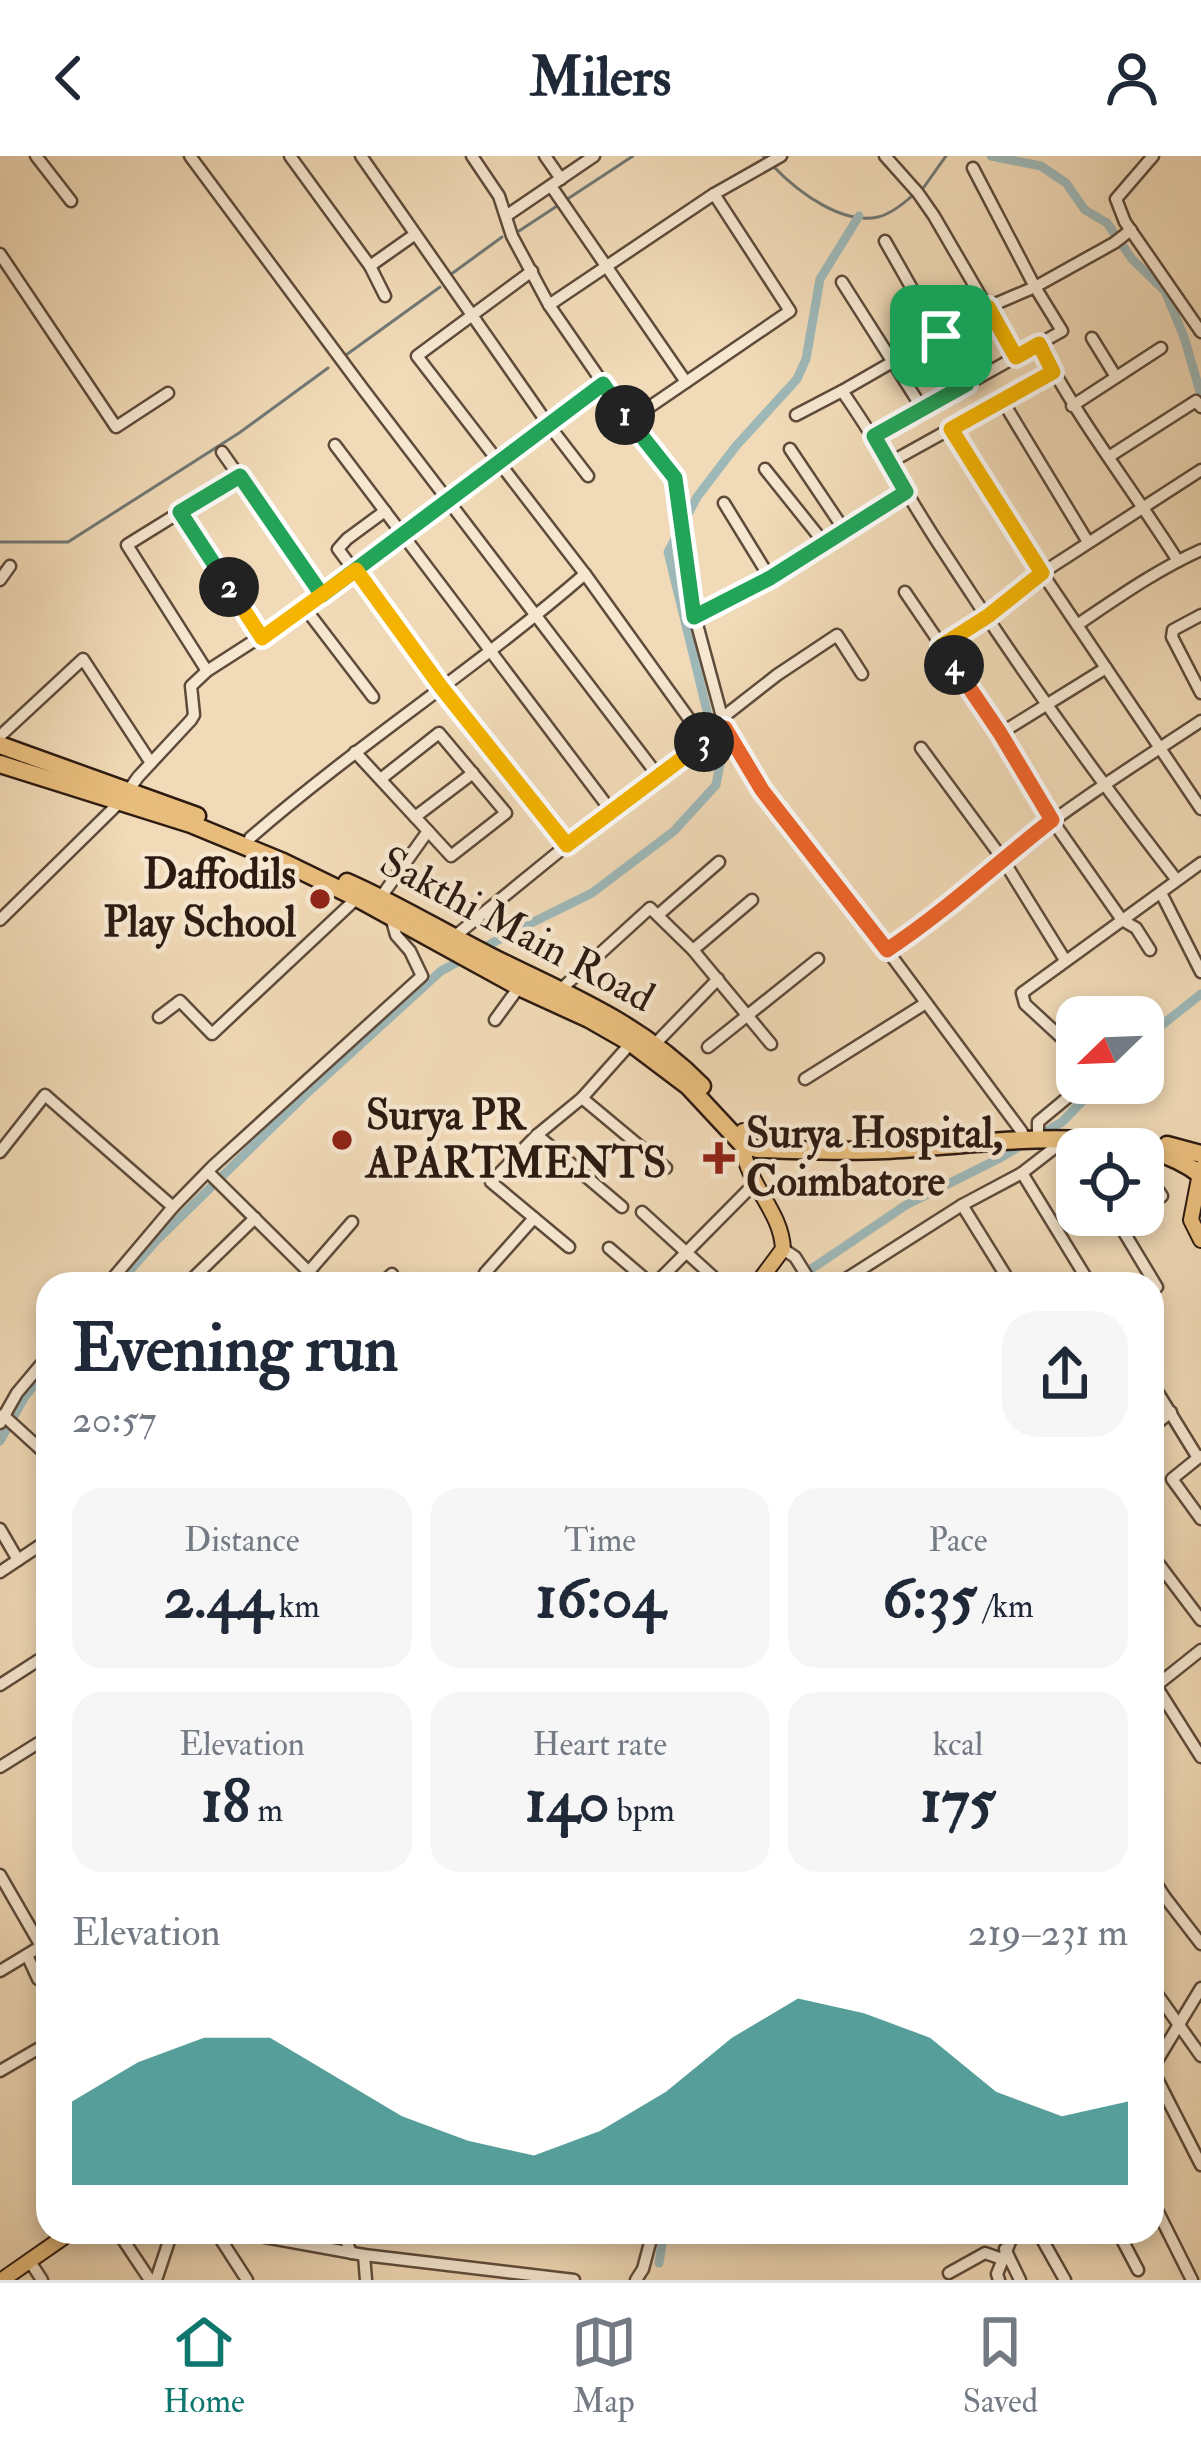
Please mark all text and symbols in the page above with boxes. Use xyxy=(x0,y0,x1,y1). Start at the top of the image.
text: Milers xyxy=(530,44,671,112)
icon: back xyxy=(36,45,102,111)
icon: person xyxy=(1099,45,1165,111)
pin xyxy=(890,285,992,387)
icon: arrive xyxy=(908,303,974,369)
pin: 1 xyxy=(595,385,655,445)
text: 1 xyxy=(619,394,631,435)
pin: 2 xyxy=(199,557,259,617)
text: 2 xyxy=(221,566,237,607)
pin: 4 xyxy=(924,635,984,695)
text: 4 xyxy=(945,644,963,685)
pin: 3 xyxy=(674,712,734,772)
text: 3 xyxy=(698,721,710,762)
street label: Sakthi Main Road xyxy=(371,836,663,1024)
place label: Daffodils Play School xyxy=(103,849,296,950)
marker: Daffodils Play School xyxy=(307,886,333,912)
north arrow xyxy=(1056,996,1164,1104)
map controls xyxy=(1056,996,1164,1236)
place label: Surya PR APARTMENTS xyxy=(364,1090,666,1190)
place label: Surya Hospital, Coimbatore xyxy=(746,1108,1003,1208)
marker: Surya PR APARTMENTS xyxy=(329,1127,355,1153)
button: locate xyxy=(1056,1128,1164,1236)
marker: Surya Hospital, Coimbatore xyxy=(703,1142,735,1174)
text: Evening run xyxy=(72,1308,398,1391)
button: share xyxy=(1002,1311,1128,1437)
text: 20:57 xyxy=(72,1395,156,1444)
text: Distance xyxy=(184,1520,300,1561)
text: Time xyxy=(564,1520,636,1561)
text: Pace xyxy=(928,1520,988,1561)
text: 2.44 xyxy=(164,1561,272,1636)
text: 16:04 xyxy=(535,1561,665,1636)
text: 6:35 xyxy=(882,1561,977,1636)
text: km xyxy=(272,1586,320,1627)
text: /km xyxy=(977,1586,1034,1627)
text: Elevation xyxy=(179,1724,305,1765)
text: Heart rate xyxy=(533,1724,667,1765)
text: kcal xyxy=(933,1724,983,1765)
text: 18 xyxy=(201,1765,251,1840)
text: 140 xyxy=(525,1765,610,1840)
text: 175 xyxy=(920,1765,996,1840)
text: m xyxy=(251,1790,283,1831)
text: bpm xyxy=(610,1790,675,1831)
text: Elevation xyxy=(72,1908,221,1957)
text: 219–231 m xyxy=(968,1908,1128,1957)
tab: Home xyxy=(163,2309,245,2422)
tab: Map xyxy=(571,2309,637,2422)
tab: Saved xyxy=(963,2309,1038,2422)

